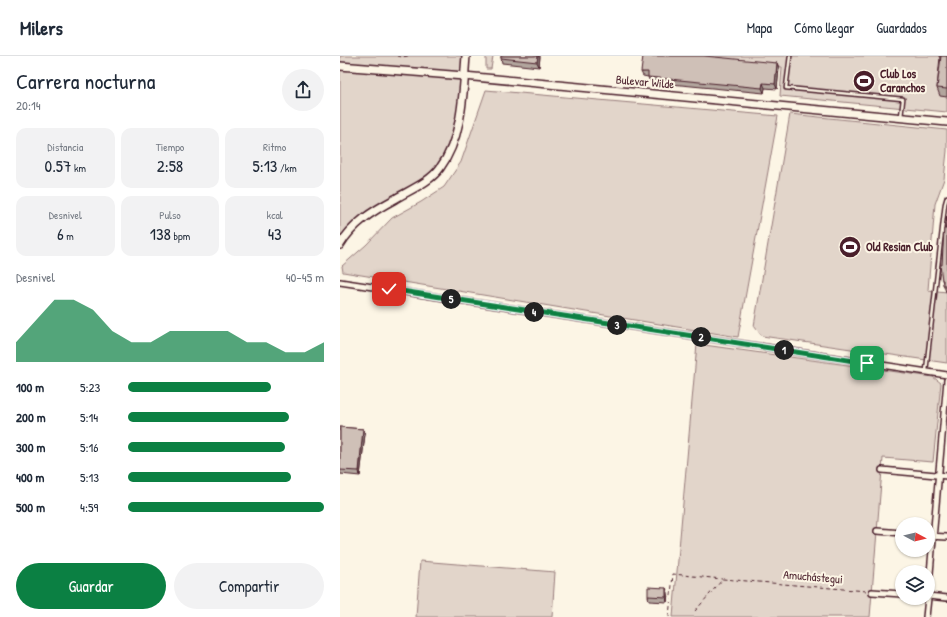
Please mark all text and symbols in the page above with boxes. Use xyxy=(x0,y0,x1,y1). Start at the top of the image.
text: Milers xyxy=(20,15,63,41)
text: Mapa xyxy=(747,18,772,37)
text: Cómo llegar xyxy=(794,18,854,37)
text: Guardados xyxy=(876,18,927,37)
place label: Club Los Caranchos xyxy=(880,65,926,96)
text: Carrera nocturna xyxy=(16,66,155,96)
sports icon: Club Los Caranchos xyxy=(851,68,877,94)
button: share xyxy=(282,69,324,111)
street label: Bulevar Wilde xyxy=(615,70,675,93)
text: 20:14 xyxy=(16,96,41,114)
text: Distancia xyxy=(47,140,83,154)
text: Tiempo xyxy=(156,140,184,154)
text: Ritmo xyxy=(263,140,286,154)
text: 0.57 xyxy=(45,154,71,177)
text: 2:58 xyxy=(157,154,183,177)
text: 5:13 xyxy=(253,154,278,177)
text: km xyxy=(71,161,86,175)
text: /km xyxy=(278,161,297,175)
text: Desnivel xyxy=(49,208,82,222)
text: Pulso xyxy=(159,208,181,222)
text: kcal xyxy=(267,208,283,222)
text: 6 xyxy=(57,222,64,245)
text: 138 xyxy=(150,222,171,245)
text: 43 xyxy=(268,222,282,245)
text: m xyxy=(64,229,74,243)
text: bpm xyxy=(171,229,190,243)
sports icon: Old Resian Club xyxy=(837,234,863,260)
place label: Old Resian Club xyxy=(866,238,933,255)
text: Desnivel xyxy=(16,268,55,286)
text: 40–45 m xyxy=(286,268,324,286)
pin xyxy=(372,272,406,306)
icon: check xyxy=(378,278,400,300)
pin: 5 xyxy=(441,289,461,309)
text: 5 xyxy=(449,292,453,306)
pin: 4 xyxy=(524,302,544,322)
text: 4 xyxy=(532,305,536,319)
pin: 3 xyxy=(607,315,627,335)
text: 3 xyxy=(615,318,619,332)
pin: 2 xyxy=(691,327,711,347)
text: 2 xyxy=(698,330,704,344)
pin: 1 xyxy=(774,340,794,360)
text: 1 xyxy=(782,343,786,357)
pin xyxy=(850,346,884,380)
icon: arrive xyxy=(856,352,878,374)
text: 100 m xyxy=(16,378,44,396)
text: 5:23 xyxy=(80,378,100,396)
text: 200 m xyxy=(16,408,46,426)
text: 5:14 xyxy=(80,408,98,426)
text: 300 m xyxy=(16,438,45,456)
text: 5:16 xyxy=(80,438,98,456)
text: 400 m xyxy=(16,468,44,486)
text: 5:13 xyxy=(80,468,99,486)
text: 500 m xyxy=(16,498,45,516)
text: 4:59 xyxy=(80,498,98,516)
north arrow xyxy=(895,517,935,557)
map controls xyxy=(895,517,935,605)
button: Guardar xyxy=(16,563,166,609)
button: Compartir xyxy=(174,563,324,609)
street label: Amuchástegui xyxy=(783,565,843,588)
button: layers xyxy=(895,565,935,605)

